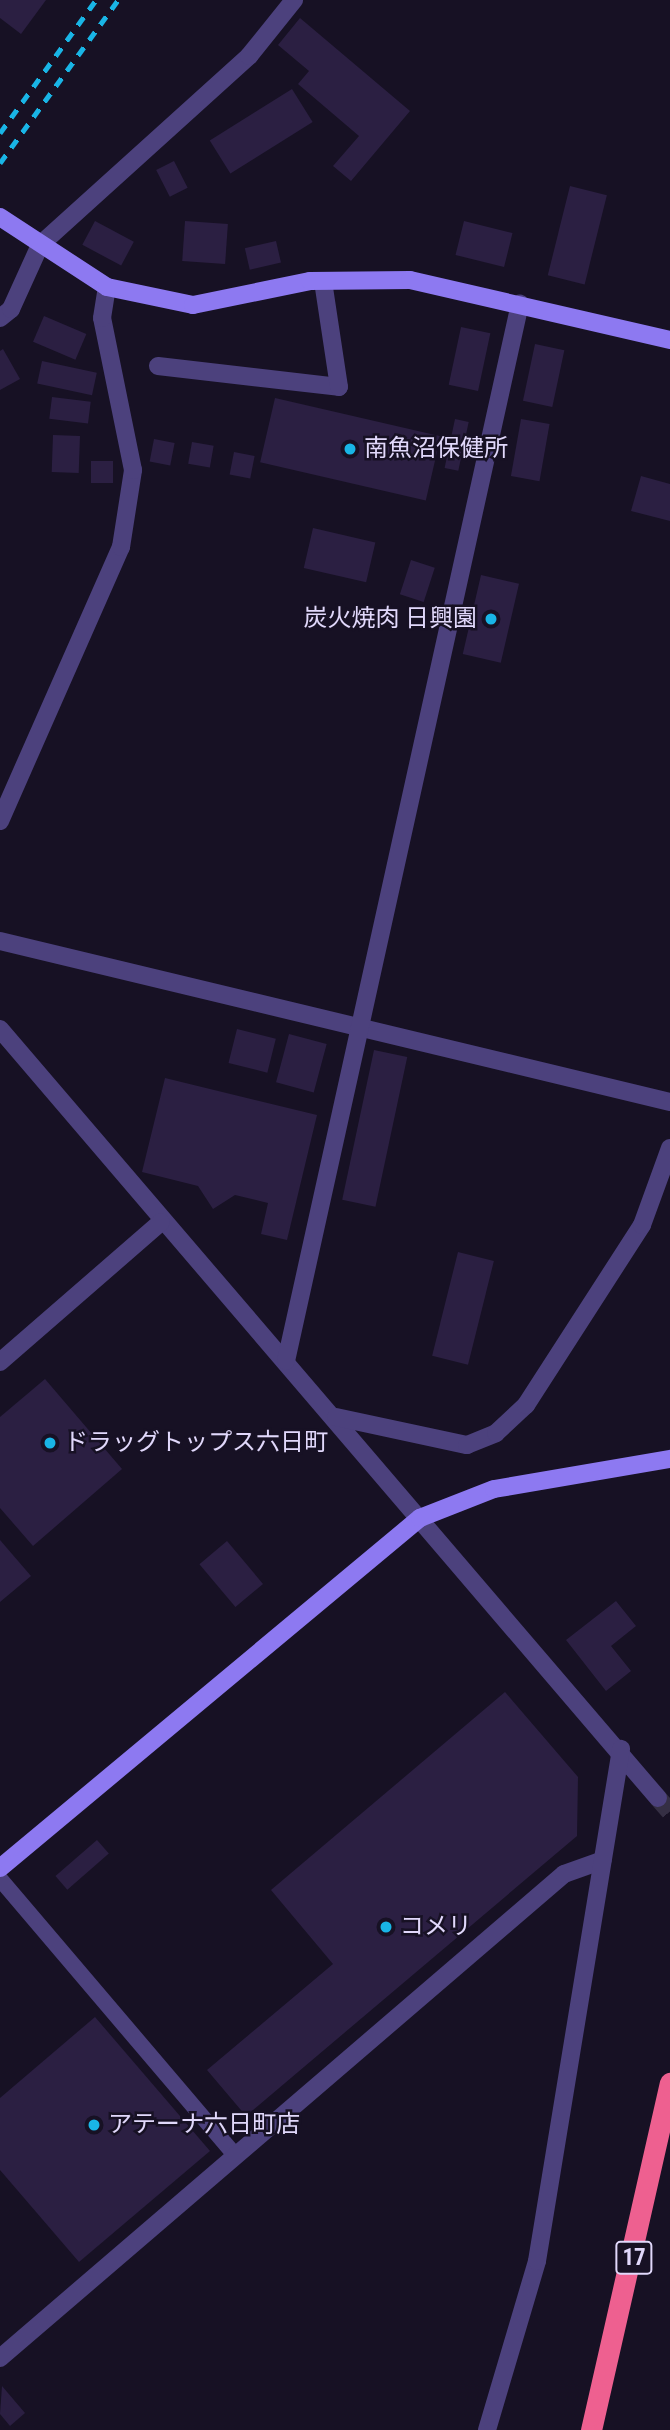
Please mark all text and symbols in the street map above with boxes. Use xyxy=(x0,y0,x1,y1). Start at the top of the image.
place label: 南魚沼保健所 xyxy=(364,435,508,463)
marker: 南魚沼保健所 xyxy=(342,441,358,457)
place label: 炭火焼肉 日興園 xyxy=(303,605,477,633)
marker: 炭火焼肉 日興園 xyxy=(483,611,499,627)
place label: ドラッグトップス六日町 xyxy=(64,1429,328,1457)
marker: ドラッグトップス六日町 xyxy=(42,1435,58,1451)
place label: コメリ xyxy=(400,1913,472,1941)
marker: コメリ xyxy=(378,1919,394,1935)
place label: アテーナ六日町店 xyxy=(108,2111,300,2139)
marker: アテーナ六日町店 xyxy=(86,2117,102,2133)
road number: 17 xyxy=(615,2238,653,2278)

